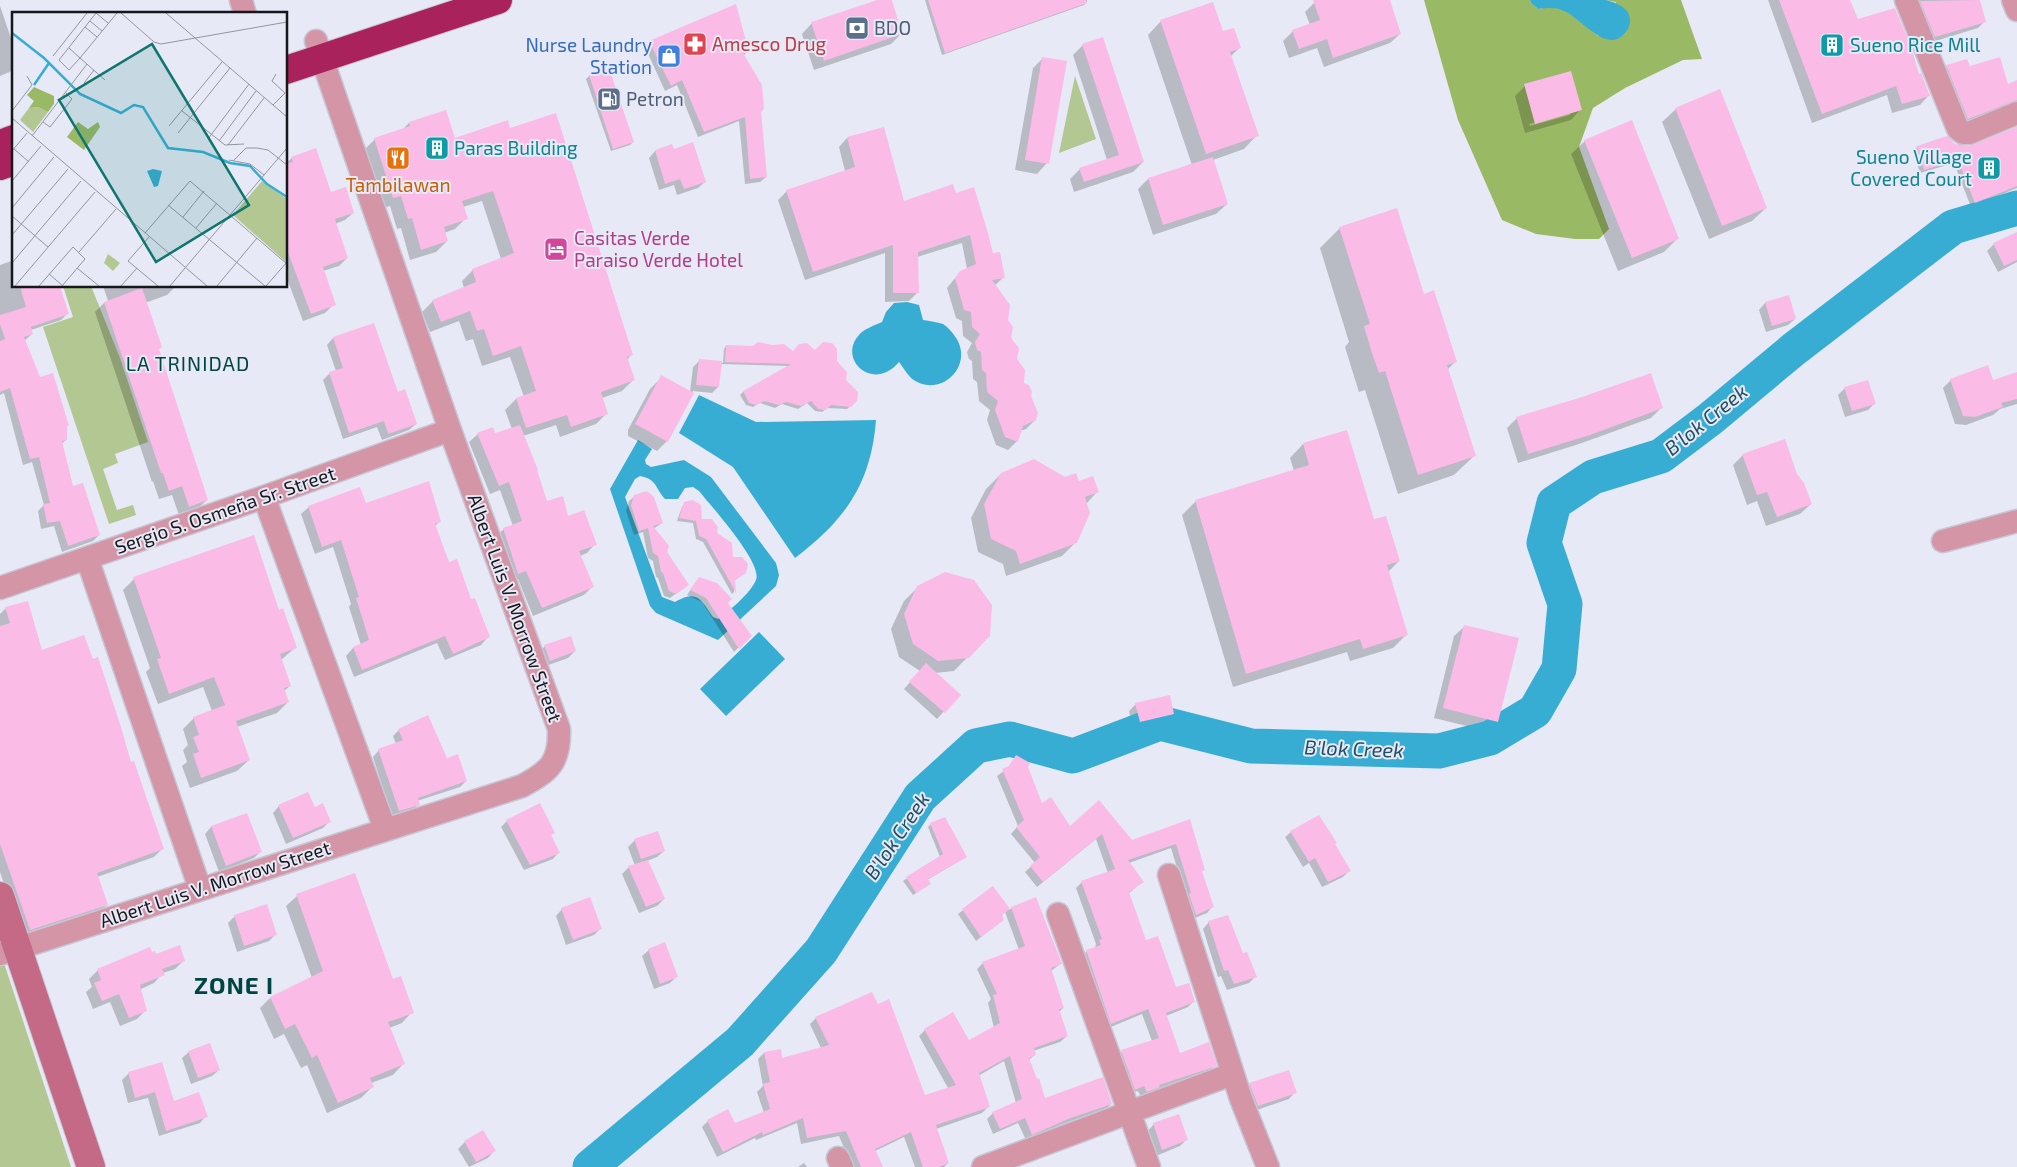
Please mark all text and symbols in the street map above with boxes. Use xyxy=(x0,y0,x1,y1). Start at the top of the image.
inset map xyxy=(12,12,288,288)
bank icon: BDO xyxy=(844,15,870,41)
place label: BDO xyxy=(874,16,911,39)
pharmacy icon: Amesco Drug xyxy=(682,31,708,57)
place label: Amesco Drug xyxy=(712,32,827,55)
building icon: Sueno Rice Mill xyxy=(1819,32,1845,58)
place label: Nurse Laundry Station xyxy=(525,33,652,78)
place label: Sueno Rice Mill xyxy=(1850,33,1981,56)
shop icon: Nurse Laundry Station xyxy=(656,43,682,69)
fuel station icon: Petron xyxy=(596,86,622,112)
place label: Petron xyxy=(626,87,684,110)
building icon: Paras Building xyxy=(424,135,450,161)
place label: Paras Building xyxy=(454,136,578,159)
restaurant icon: Tambilawan xyxy=(385,145,411,171)
place label: Sueno Village Covered Court xyxy=(1850,145,1972,190)
building icon: Sueno Village Covered Court xyxy=(1976,155,2002,181)
place label: Tambilawan xyxy=(345,173,451,196)
place label: Casitas Verde Paraiso Verde Hotel xyxy=(574,226,743,271)
hotel icon: Casitas Verde Paraiso Verde Hotel xyxy=(543,236,569,262)
district label: LA TRINIDAD xyxy=(126,351,250,375)
water label: B'lok Creek xyxy=(1659,379,1752,460)
street label: Sergio S. Osmeña Sr. Street xyxy=(112,461,338,558)
street label: Albert Luis V. Morrow Street xyxy=(463,491,568,725)
water label: B'lok Creek xyxy=(1304,734,1404,762)
water label: B'lok Creek xyxy=(858,787,934,883)
street label: Albert Luis V. Morrow Street xyxy=(97,835,333,932)
district label: ZONE I xyxy=(194,970,274,999)

